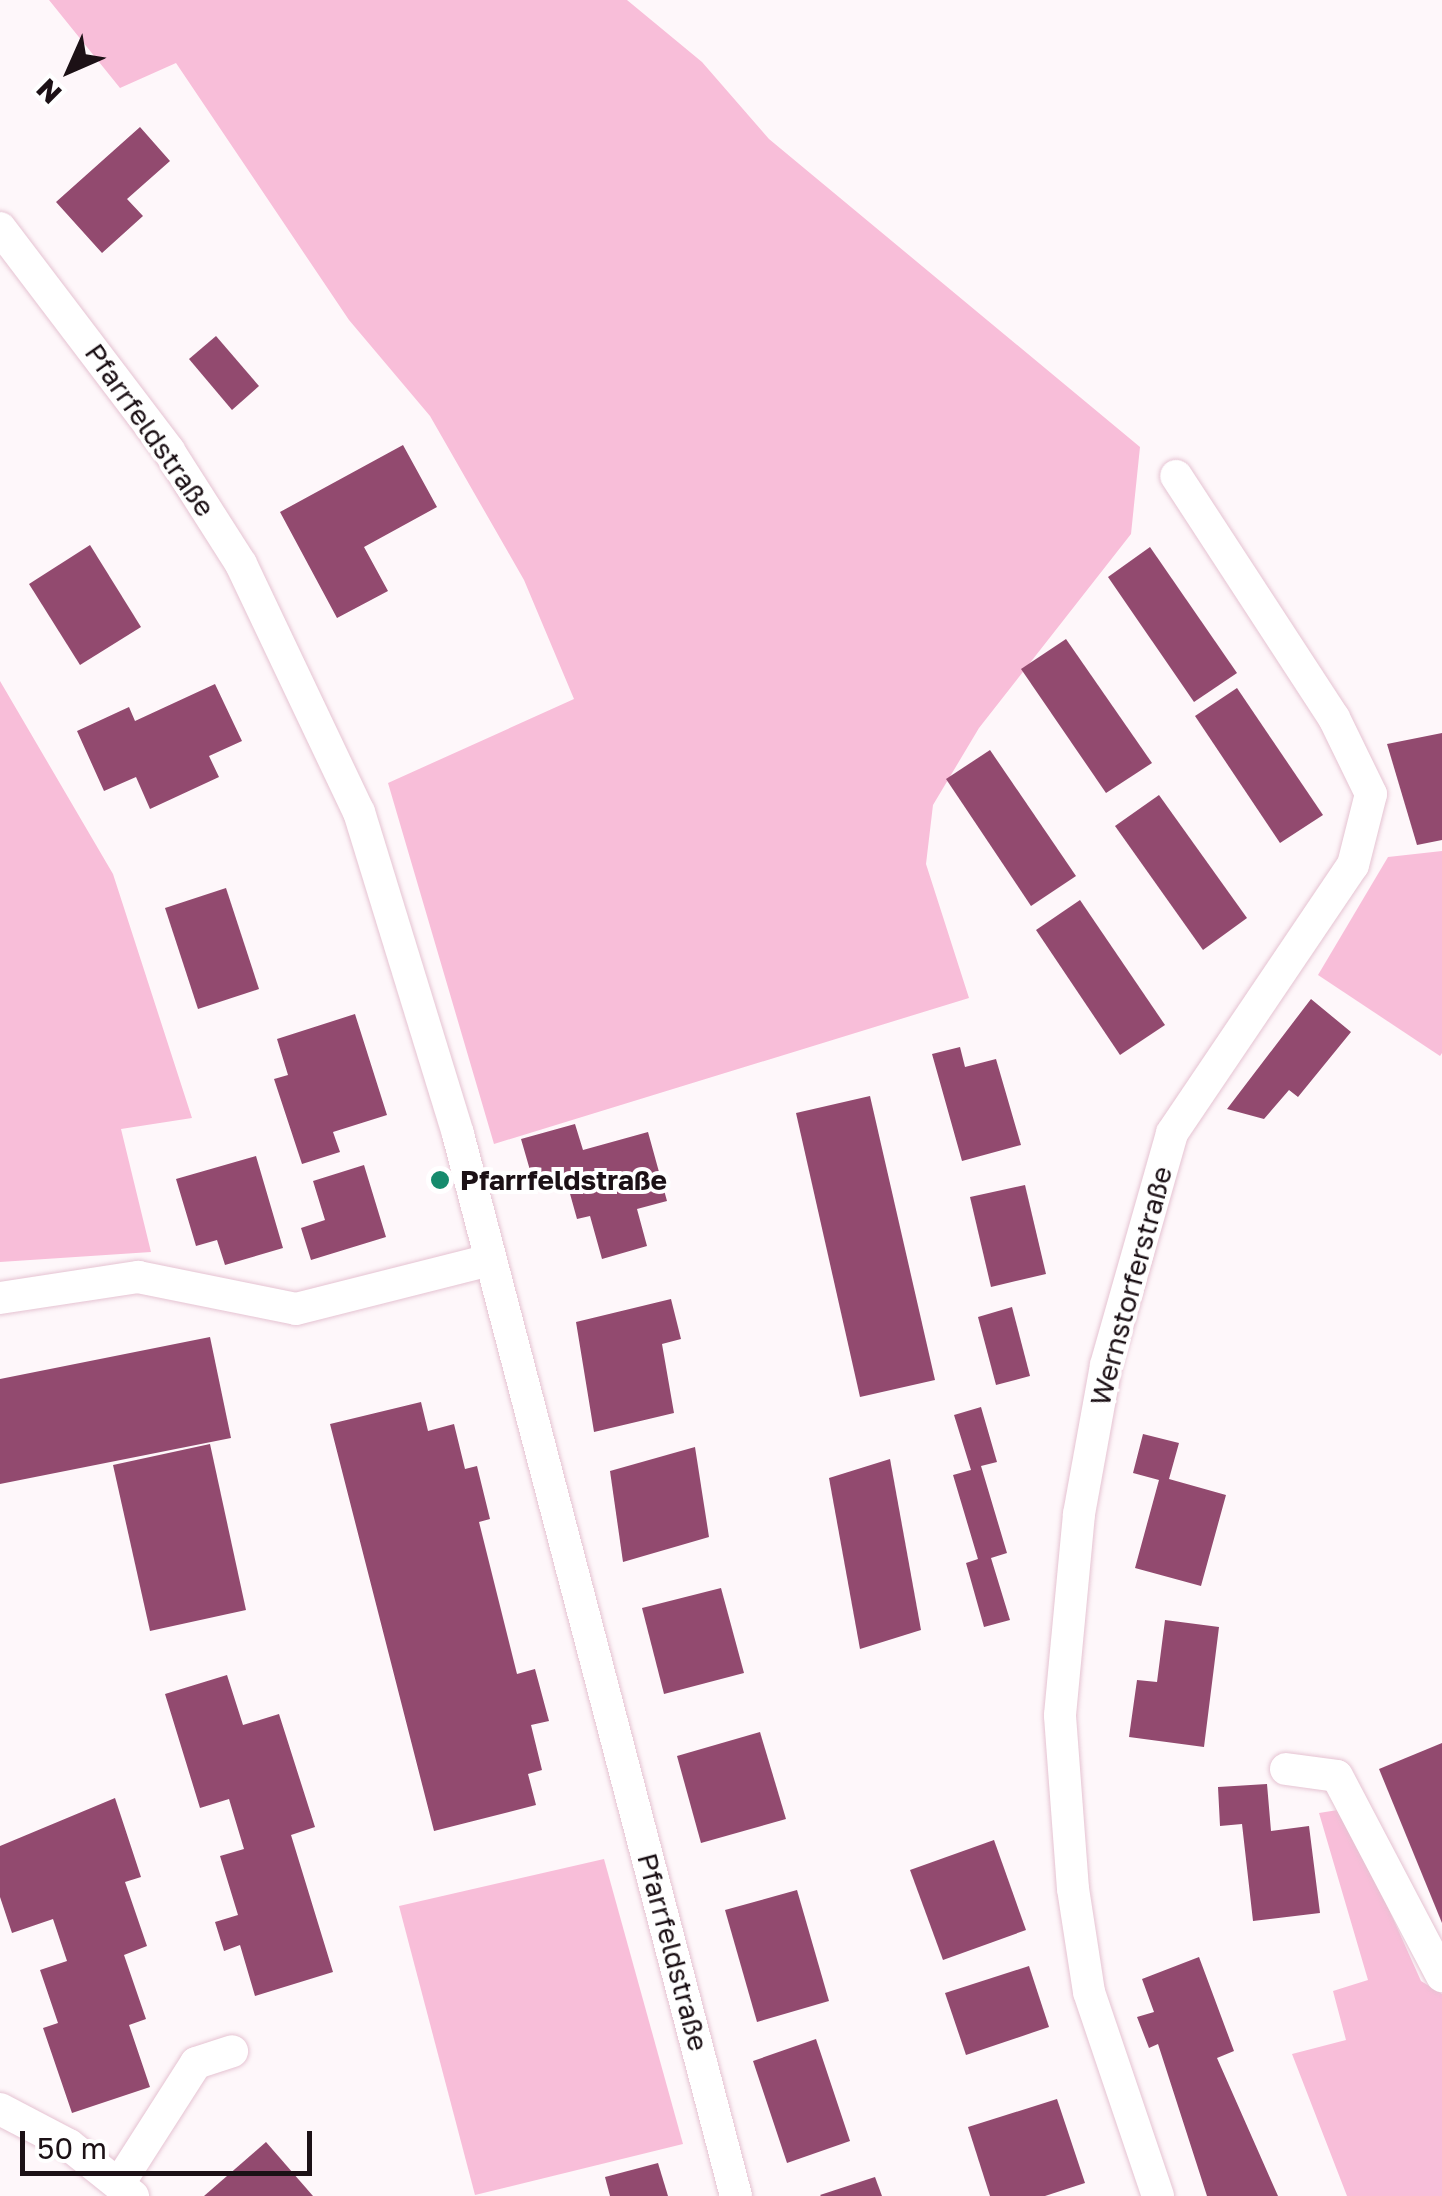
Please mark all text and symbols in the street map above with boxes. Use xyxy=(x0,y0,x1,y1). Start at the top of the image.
north arrow xyxy=(20,20,120,120)
text: N xyxy=(29,72,68,111)
street label: Pfarrfeldstraße xyxy=(78,337,222,523)
place label: Pfarrfeldstraße xyxy=(460,1163,667,1197)
street label: Wernstorferstraße xyxy=(1083,1163,1179,1409)
marker: Pfarrfeldstraße xyxy=(429,1169,451,1191)
street label: Pfarrfeldstraße xyxy=(630,1849,716,2055)
scale bar xyxy=(25,2111,318,2173)
text: 50 m xyxy=(37,2130,107,2166)

